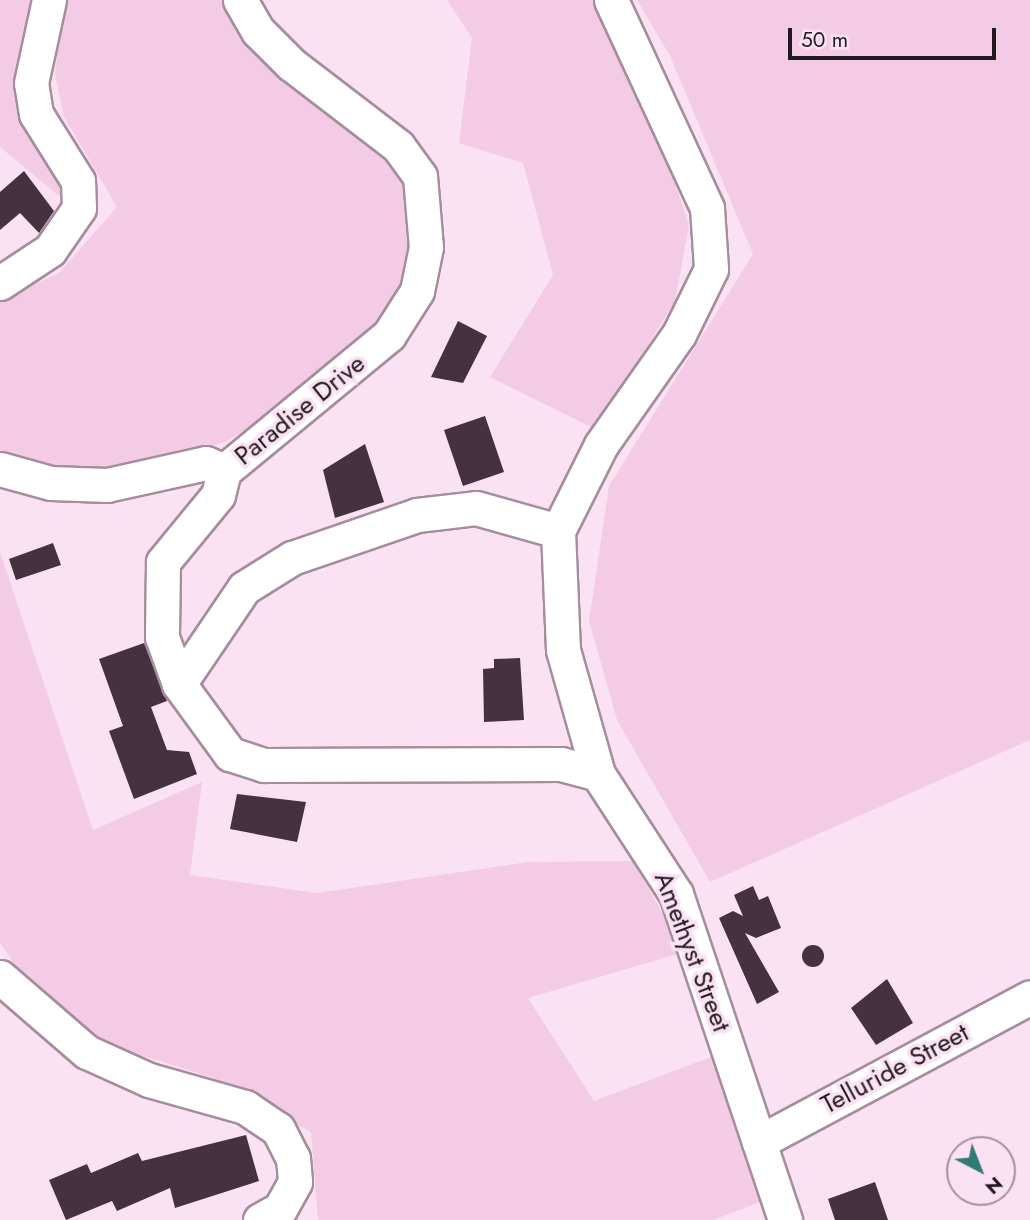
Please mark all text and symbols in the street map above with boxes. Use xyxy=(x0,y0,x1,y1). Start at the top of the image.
scale bar xyxy=(792,14,1000,58)
text: 50 m xyxy=(801,25,848,55)
street label: Paradise Drive xyxy=(229,348,371,472)
street label: Amethyst Street xyxy=(647,868,737,1036)
street label: Telluride Street xyxy=(816,1017,974,1121)
north arrow xyxy=(946,1136,1016,1206)
text: N xyxy=(979,1170,1009,1201)

